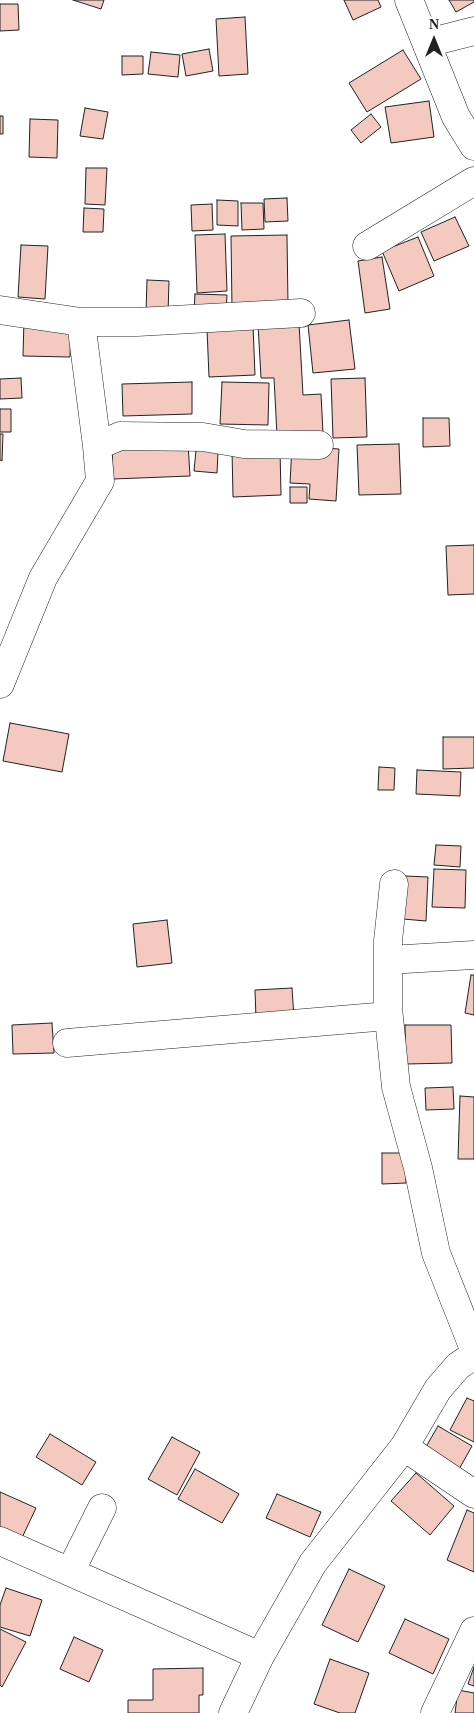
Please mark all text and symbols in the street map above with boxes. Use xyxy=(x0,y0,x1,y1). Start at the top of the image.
north arrow xyxy=(409,15,459,65)
text: N xyxy=(429,17,439,32)

